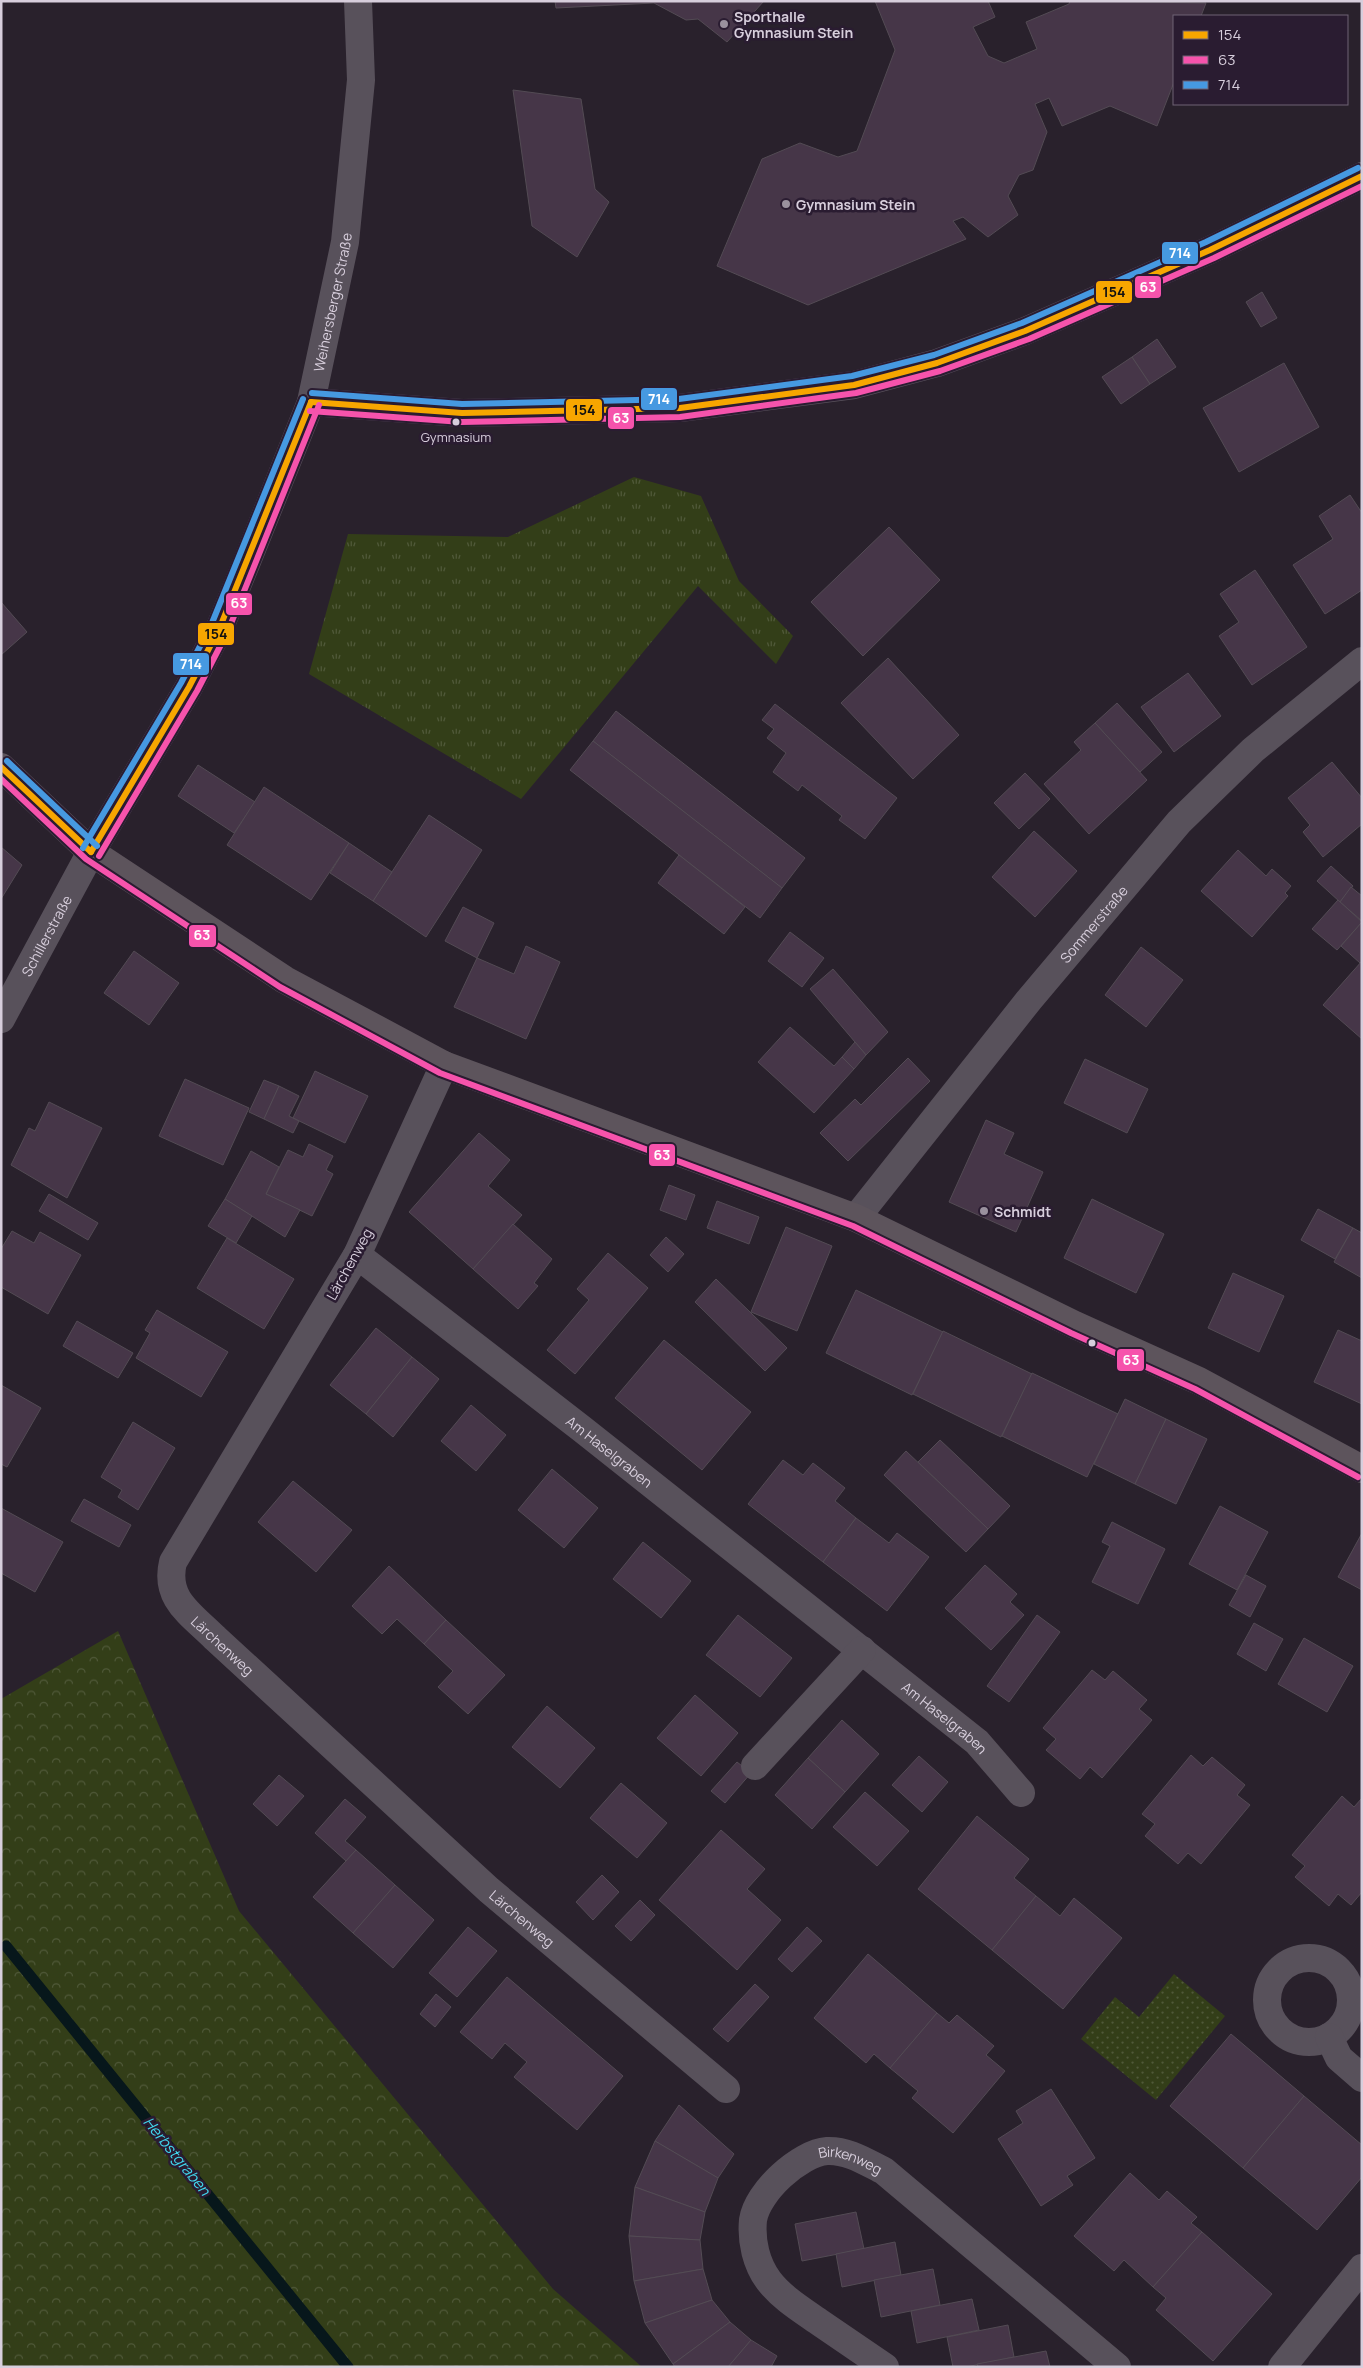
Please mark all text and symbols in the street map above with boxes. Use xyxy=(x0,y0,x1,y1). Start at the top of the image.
place label: Sporthalle Gymnasium Stein xyxy=(734,7,853,42)
legend xyxy=(1173,15,1348,105)
marker: Sporthalle Gymnasium Stein xyxy=(718,18,730,30)
text: 154 xyxy=(1218,24,1242,45)
text: 63 xyxy=(1218,49,1236,70)
text: 714 xyxy=(1218,74,1240,95)
place label: Gymnasium Stein xyxy=(796,195,915,214)
marker: Gymnasium Stein xyxy=(780,198,792,210)
street label: Weihersberger Straße xyxy=(308,232,355,373)
line badge: 714 xyxy=(1161,241,1199,265)
text: 714 xyxy=(1169,243,1191,262)
line badge: 63 xyxy=(1134,275,1162,299)
text: 63 xyxy=(1140,277,1156,296)
line badge: 154 xyxy=(1095,280,1133,304)
text: 154 xyxy=(1103,282,1125,301)
line badge: 714 xyxy=(640,387,678,411)
text: 714 xyxy=(648,389,670,408)
line badge: 154 xyxy=(565,398,603,422)
text: 154 xyxy=(573,400,595,419)
line badge: 63 xyxy=(607,406,635,430)
text: 63 xyxy=(613,408,629,427)
marker: Gymnasium xyxy=(451,417,461,427)
place label: Gymnasium xyxy=(421,428,491,446)
line badge: 63 xyxy=(225,592,253,616)
text: 63 xyxy=(231,593,247,612)
line badge: 154 xyxy=(197,622,235,646)
text: 154 xyxy=(205,624,227,643)
line badge: 714 xyxy=(172,652,210,676)
text: 714 xyxy=(180,654,202,673)
street label: Sommerstraße xyxy=(1055,881,1131,966)
street label: Schillerstraße xyxy=(16,891,76,979)
line badge: 63 xyxy=(188,924,217,948)
text: 63 xyxy=(194,925,210,944)
line badge: 63 xyxy=(648,1143,676,1167)
text: 63 xyxy=(654,1145,670,1164)
place label: Schmidt xyxy=(994,1202,1051,1221)
marker: Schmidt xyxy=(978,1205,990,1217)
street label: Lärchenweg xyxy=(322,1225,376,1303)
unlabelled marker xyxy=(1087,1338,1097,1348)
line badge: 63 xyxy=(1116,1348,1145,1372)
text: 63 xyxy=(1123,1350,1139,1369)
street label: Am Haselgraben xyxy=(563,1411,657,1491)
street label: Lärchenweg xyxy=(187,1611,258,1679)
street label: Am Haselgraben xyxy=(898,1677,992,1757)
street label: Lärchenweg xyxy=(486,1885,559,1951)
water label: Herbstgraben xyxy=(139,2112,216,2201)
street label: Birkenweg xyxy=(816,2141,886,2178)

